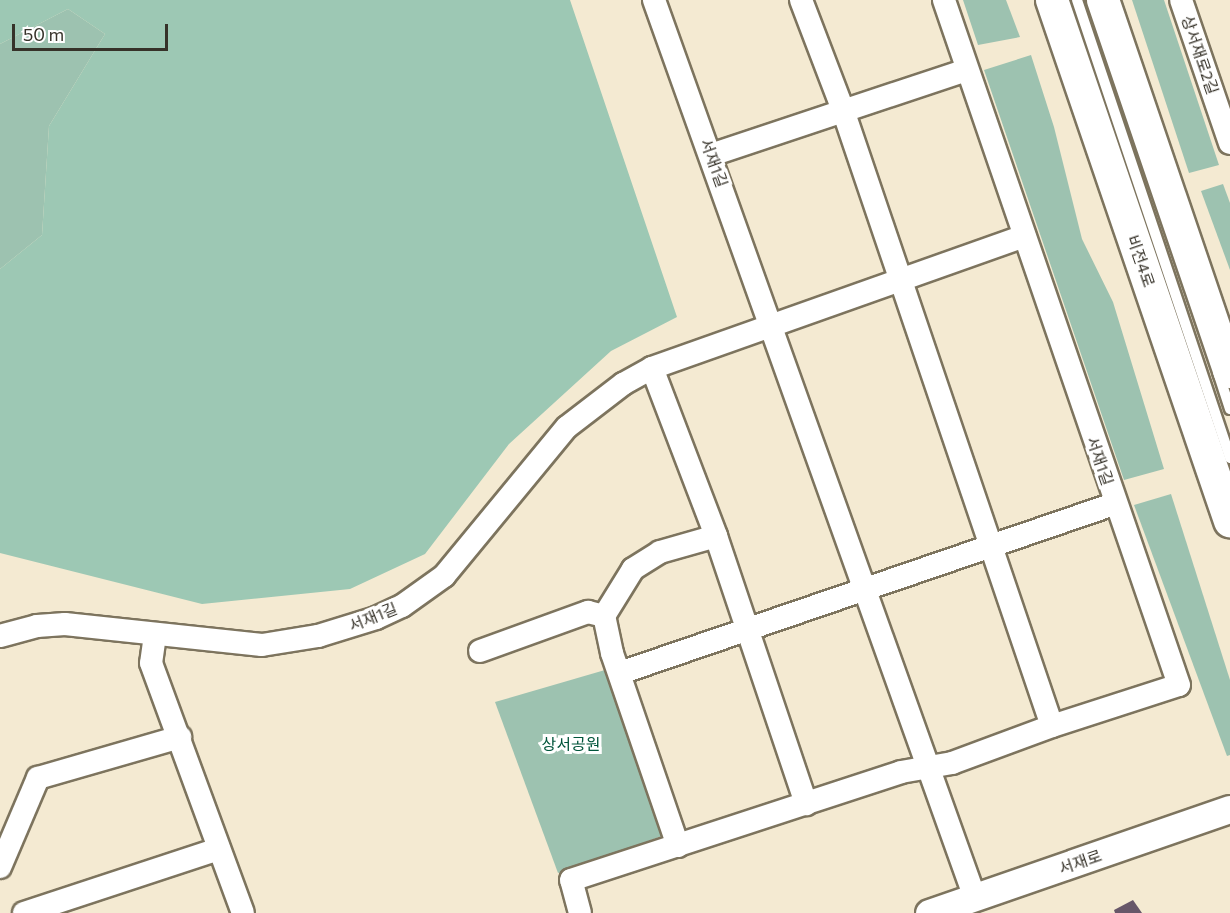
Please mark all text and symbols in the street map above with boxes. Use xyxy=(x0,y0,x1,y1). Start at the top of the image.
scale bar xyxy=(15,12,171,50)
street label: 상서재로2길 xyxy=(1177,13,1223,97)
text: 50 m xyxy=(23,23,64,45)
street label: 서재1길 xyxy=(696,136,732,190)
street label: 비전4로 xyxy=(1123,232,1159,290)
street label: 서재1길 xyxy=(1083,434,1117,488)
street label: 서재1길 xyxy=(346,599,400,635)
park label: 상서공원 xyxy=(542,734,600,754)
street label: 서재로 xyxy=(1056,846,1104,878)

